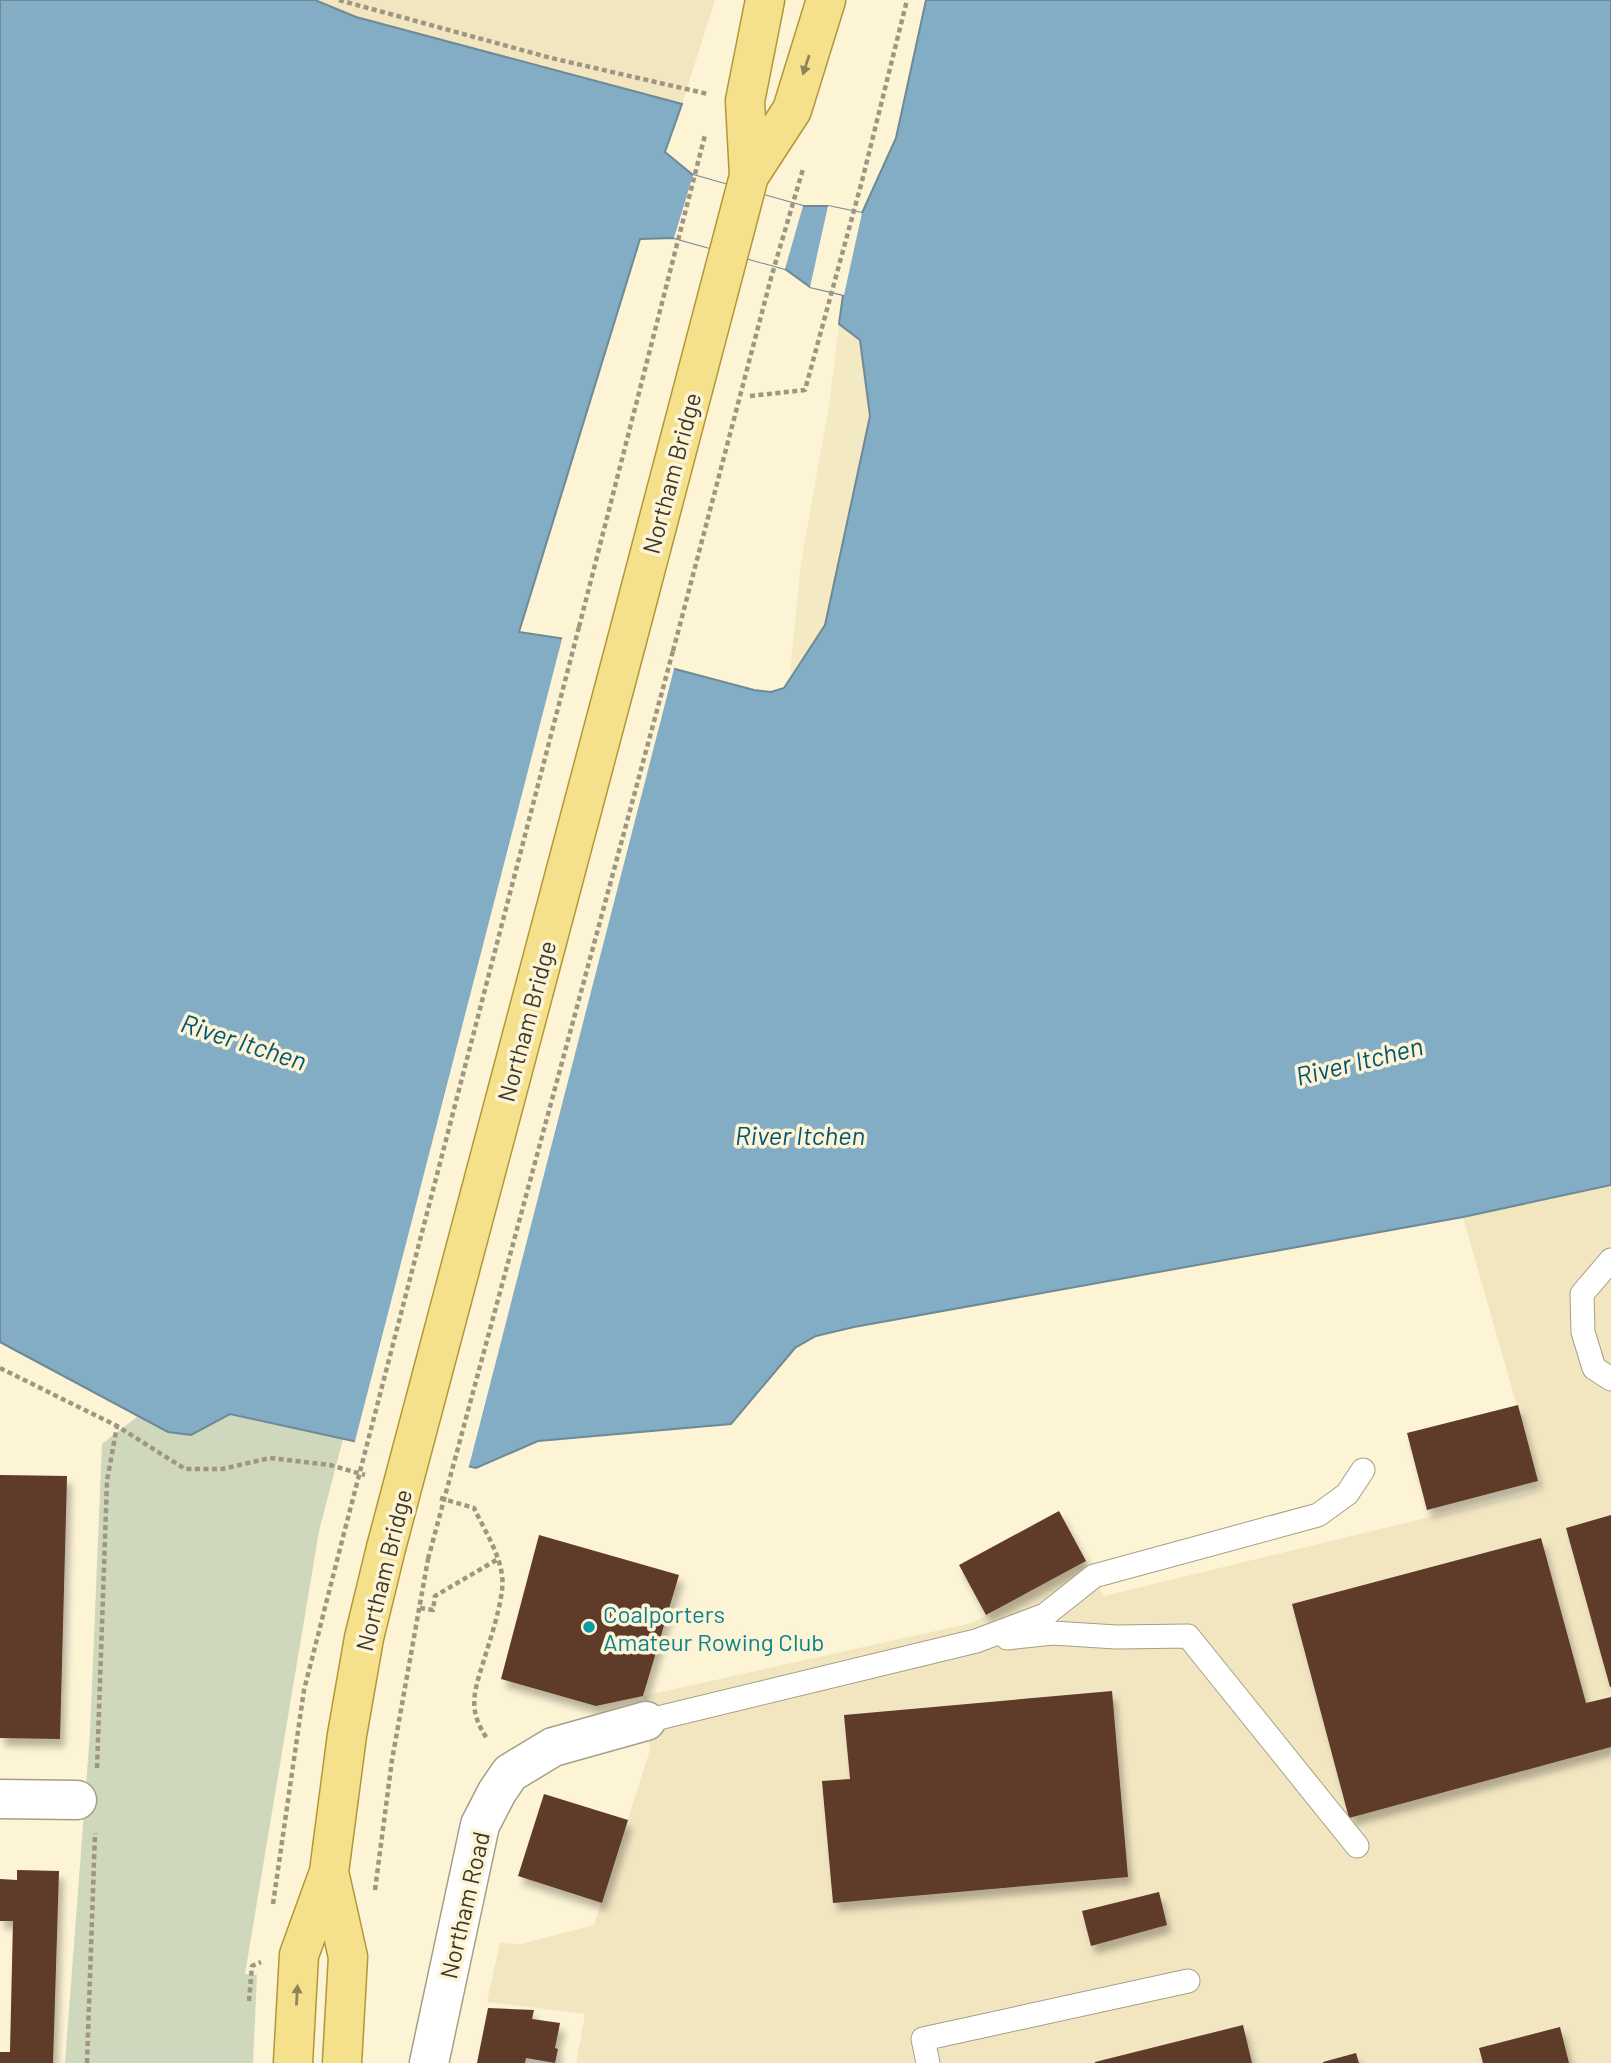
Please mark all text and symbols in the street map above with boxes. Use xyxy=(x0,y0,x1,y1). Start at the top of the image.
one-way arrow xyxy=(800,55,810,76)
street label: Northam Bridge xyxy=(636,389,706,557)
street label: Northam Bridge xyxy=(491,937,561,1105)
water label: River Itchen xyxy=(177,1006,311,1076)
water label: River Itchen xyxy=(1292,1029,1426,1091)
water label: River Itchen xyxy=(735,1119,865,1150)
street label: Northam Bridge xyxy=(349,1486,417,1654)
place label: Coalporters Amateur Rowing Club xyxy=(603,1599,824,1656)
marker: Coalporters Amateur Rowing Club xyxy=(581,1619,597,1635)
street label: Northam Road xyxy=(433,1829,495,1981)
one-way arrow xyxy=(291,1984,302,2006)

